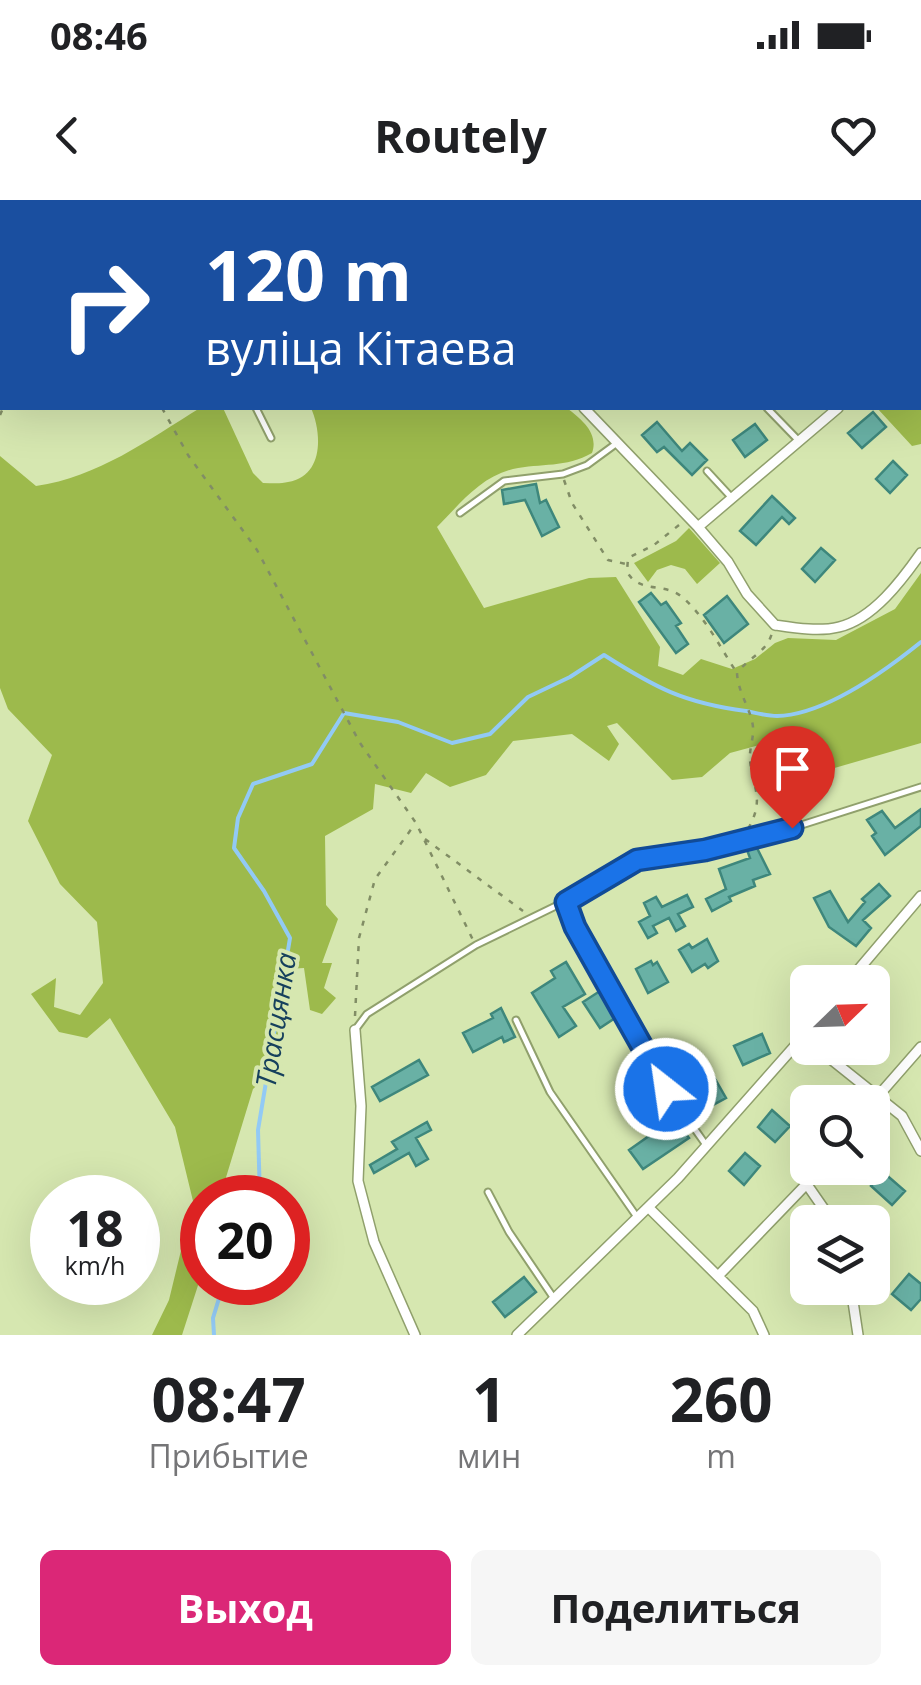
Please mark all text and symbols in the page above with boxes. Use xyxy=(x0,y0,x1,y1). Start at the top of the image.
text: 08:46 xyxy=(50,9,148,61)
text: Routely xyxy=(374,105,547,166)
icon: back xyxy=(40,108,95,163)
icon: heart xyxy=(826,108,881,163)
text: 120 m xyxy=(205,226,412,322)
icon: right xyxy=(40,240,170,370)
text: вуліца Кітаева xyxy=(205,317,516,378)
pin xyxy=(750,726,835,829)
icon: arrive xyxy=(765,741,820,796)
water label: Трасцянка xyxy=(246,950,304,1090)
north arrow xyxy=(790,965,890,1065)
map controls xyxy=(790,965,890,1305)
position arrow xyxy=(614,1037,718,1141)
button: search xyxy=(790,1085,890,1185)
speed limit sign: 20 xyxy=(180,1175,310,1305)
text: 18 xyxy=(66,1194,124,1262)
button: layers xyxy=(790,1205,890,1305)
text: km/h xyxy=(65,1248,125,1282)
text: 08:47 xyxy=(151,1358,306,1440)
text: 1 xyxy=(472,1358,506,1440)
text: 260 xyxy=(670,1358,773,1440)
text: Прибытие xyxy=(148,1434,309,1477)
text: мин xyxy=(457,1434,521,1477)
text: m xyxy=(706,1434,736,1477)
button: Выход xyxy=(40,1550,451,1665)
button: Поделиться xyxy=(471,1550,881,1665)

